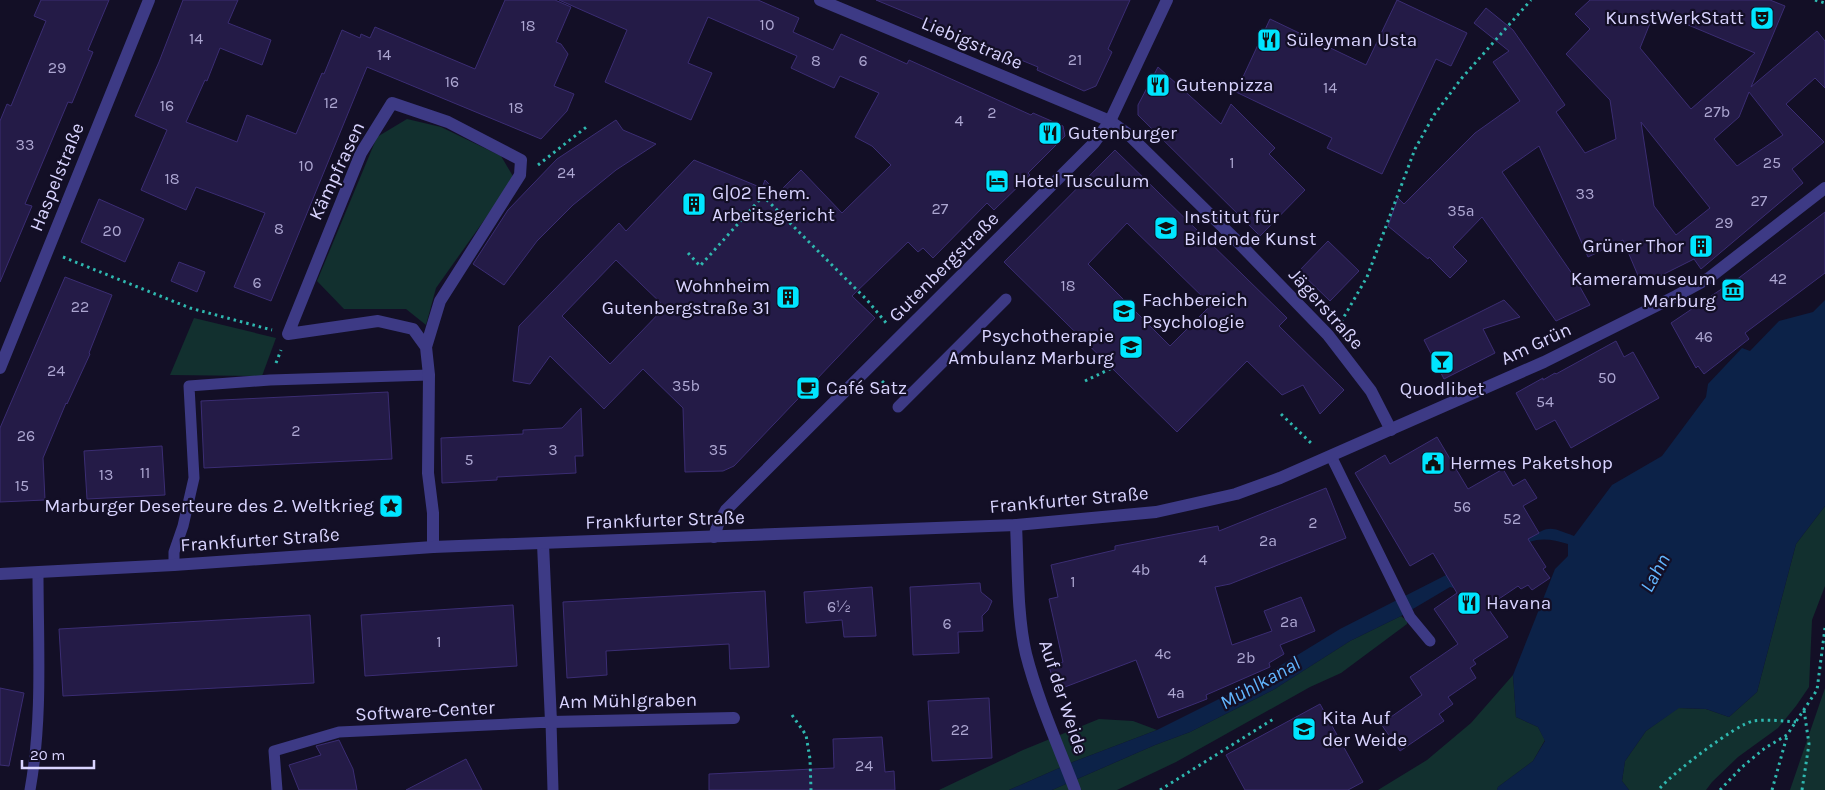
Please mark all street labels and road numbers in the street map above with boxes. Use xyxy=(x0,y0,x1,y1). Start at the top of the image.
street label: Liebigstraße xyxy=(918,12,1026,74)
street label: Kämpfrasen xyxy=(305,118,369,224)
street label: Haspelstraße xyxy=(25,119,89,235)
street label: Gutenbergstraße xyxy=(884,207,1004,327)
street label: Jägerstraße xyxy=(1284,264,1368,354)
street label: Am Grün xyxy=(1497,318,1575,370)
street label: Frankfurter Straße xyxy=(989,482,1149,518)
street label: Frankfurter Straße xyxy=(585,506,745,534)
street label: Frankfurter Straße xyxy=(180,523,340,557)
street label: Auf der Weide xyxy=(1034,637,1092,757)
street label: Am Mühlgraben xyxy=(559,689,697,713)
street label: Software-Center xyxy=(355,696,495,726)

